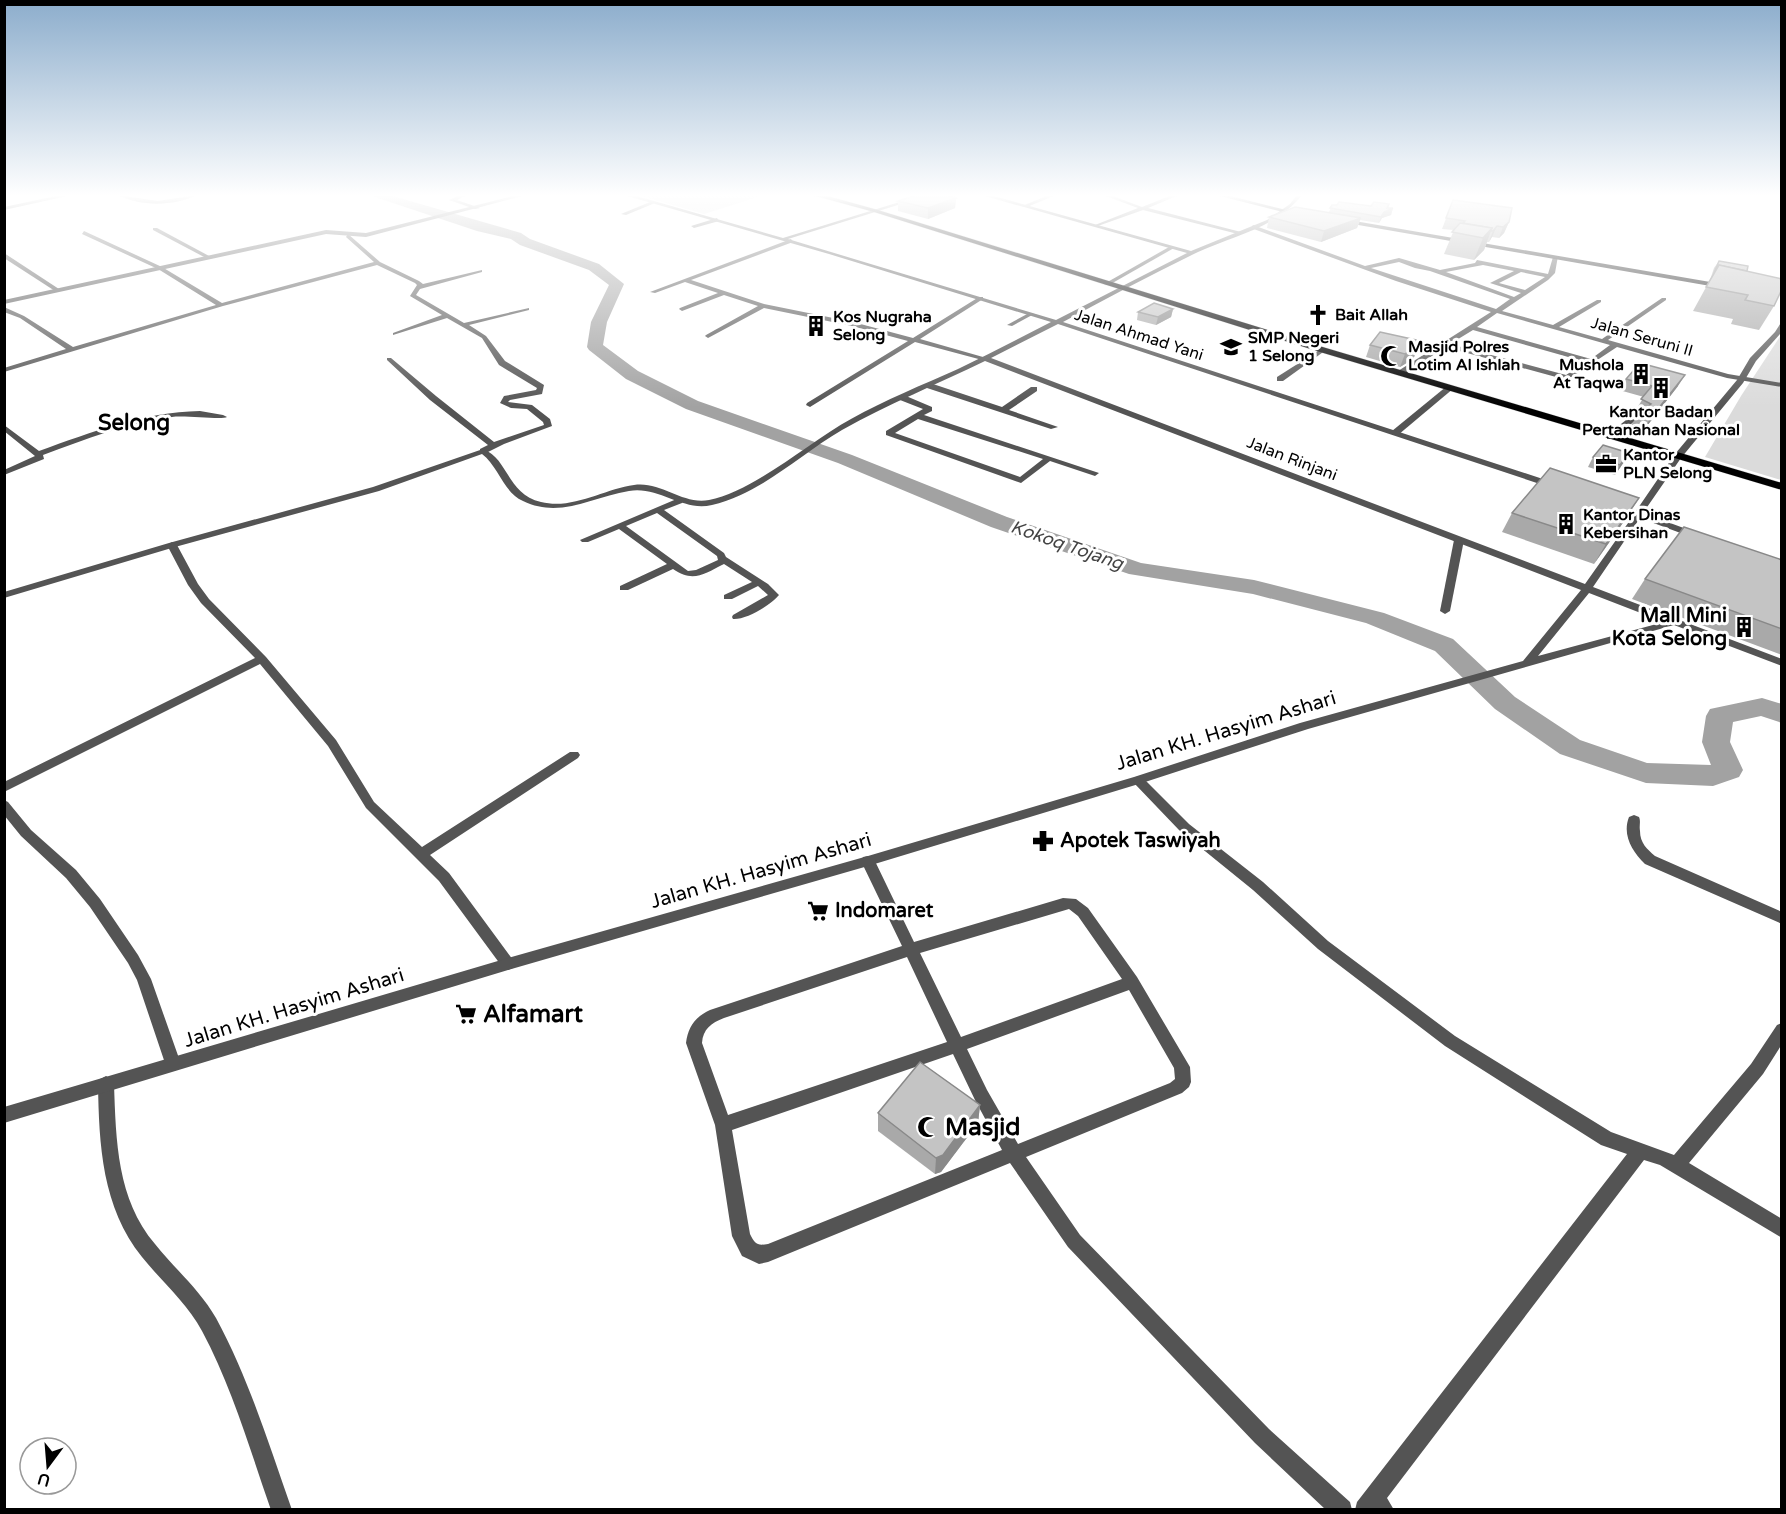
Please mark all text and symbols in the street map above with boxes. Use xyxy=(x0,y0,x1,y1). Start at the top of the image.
church icon: Bait Allah xyxy=(1306,303,1330,327)
street label: Jalan Ahmad Yani xyxy=(1072,305,1206,365)
place label: Bait Allah xyxy=(1335,305,1408,325)
place label: Kos Nugraha Selong xyxy=(833,307,932,345)
street label: Jalan Seruni II xyxy=(1589,313,1695,361)
building icon: Kos Nugraha Selong xyxy=(804,314,828,338)
place label: SMP Negeri 1 Selong xyxy=(1248,328,1339,366)
school or university icon: SMP Negeri 1 Selong xyxy=(1219,335,1243,359)
place label: Masjid Polres Lotim Al Ishlah xyxy=(1408,337,1520,375)
mosque icon: Masjid Polres Lotim Al Ishlah xyxy=(1379,344,1403,368)
place label: Mushola At Taqwa xyxy=(1553,355,1624,393)
building icon: Mushola At Taqwa xyxy=(1629,362,1653,386)
building icon: Kantor Badan Pertanahan Nasional xyxy=(1649,376,1673,400)
place label: Kantor Badan Pertanahan Nasional xyxy=(1582,402,1740,440)
district label: Selong xyxy=(98,410,170,436)
street label: Jalan Rinjani xyxy=(1244,433,1340,485)
place label: Kantor PLN Selong xyxy=(1623,445,1712,483)
office icon: Kantor PLN Selong xyxy=(1594,452,1618,476)
place label: Kantor Dinas Kebersihan xyxy=(1583,505,1681,543)
building icon: Kantor Dinas Kebersihan xyxy=(1554,512,1578,536)
water label: Kokoq Tojang xyxy=(1008,515,1128,575)
place label: Mall Mini Kota Selong xyxy=(1612,604,1727,651)
building icon: Mall Mini Kota Selong xyxy=(1732,615,1756,639)
street label: Jalan KH. Hasyim Ashari xyxy=(1113,686,1339,776)
street label: Jalan KH. Hasyim Ashari xyxy=(648,828,874,914)
pharmacy icon: Apotek Taswiyah xyxy=(1031,829,1055,853)
place label: Apotek Taswiyah xyxy=(1060,829,1221,853)
supermarket icon: Indomaret xyxy=(806,899,830,923)
place label: Indomaret xyxy=(835,899,934,923)
street label: Jalan KH. Hasyim Ashari xyxy=(181,963,407,1053)
place label: Alfamart xyxy=(483,1000,584,1029)
supermarket icon: Alfamart xyxy=(454,1002,478,1026)
place label: Masjid xyxy=(945,1113,1020,1142)
mosque icon: Masjid xyxy=(916,1115,940,1139)
north arrow xyxy=(18,1436,78,1496)
text: U xyxy=(36,1468,53,1491)

